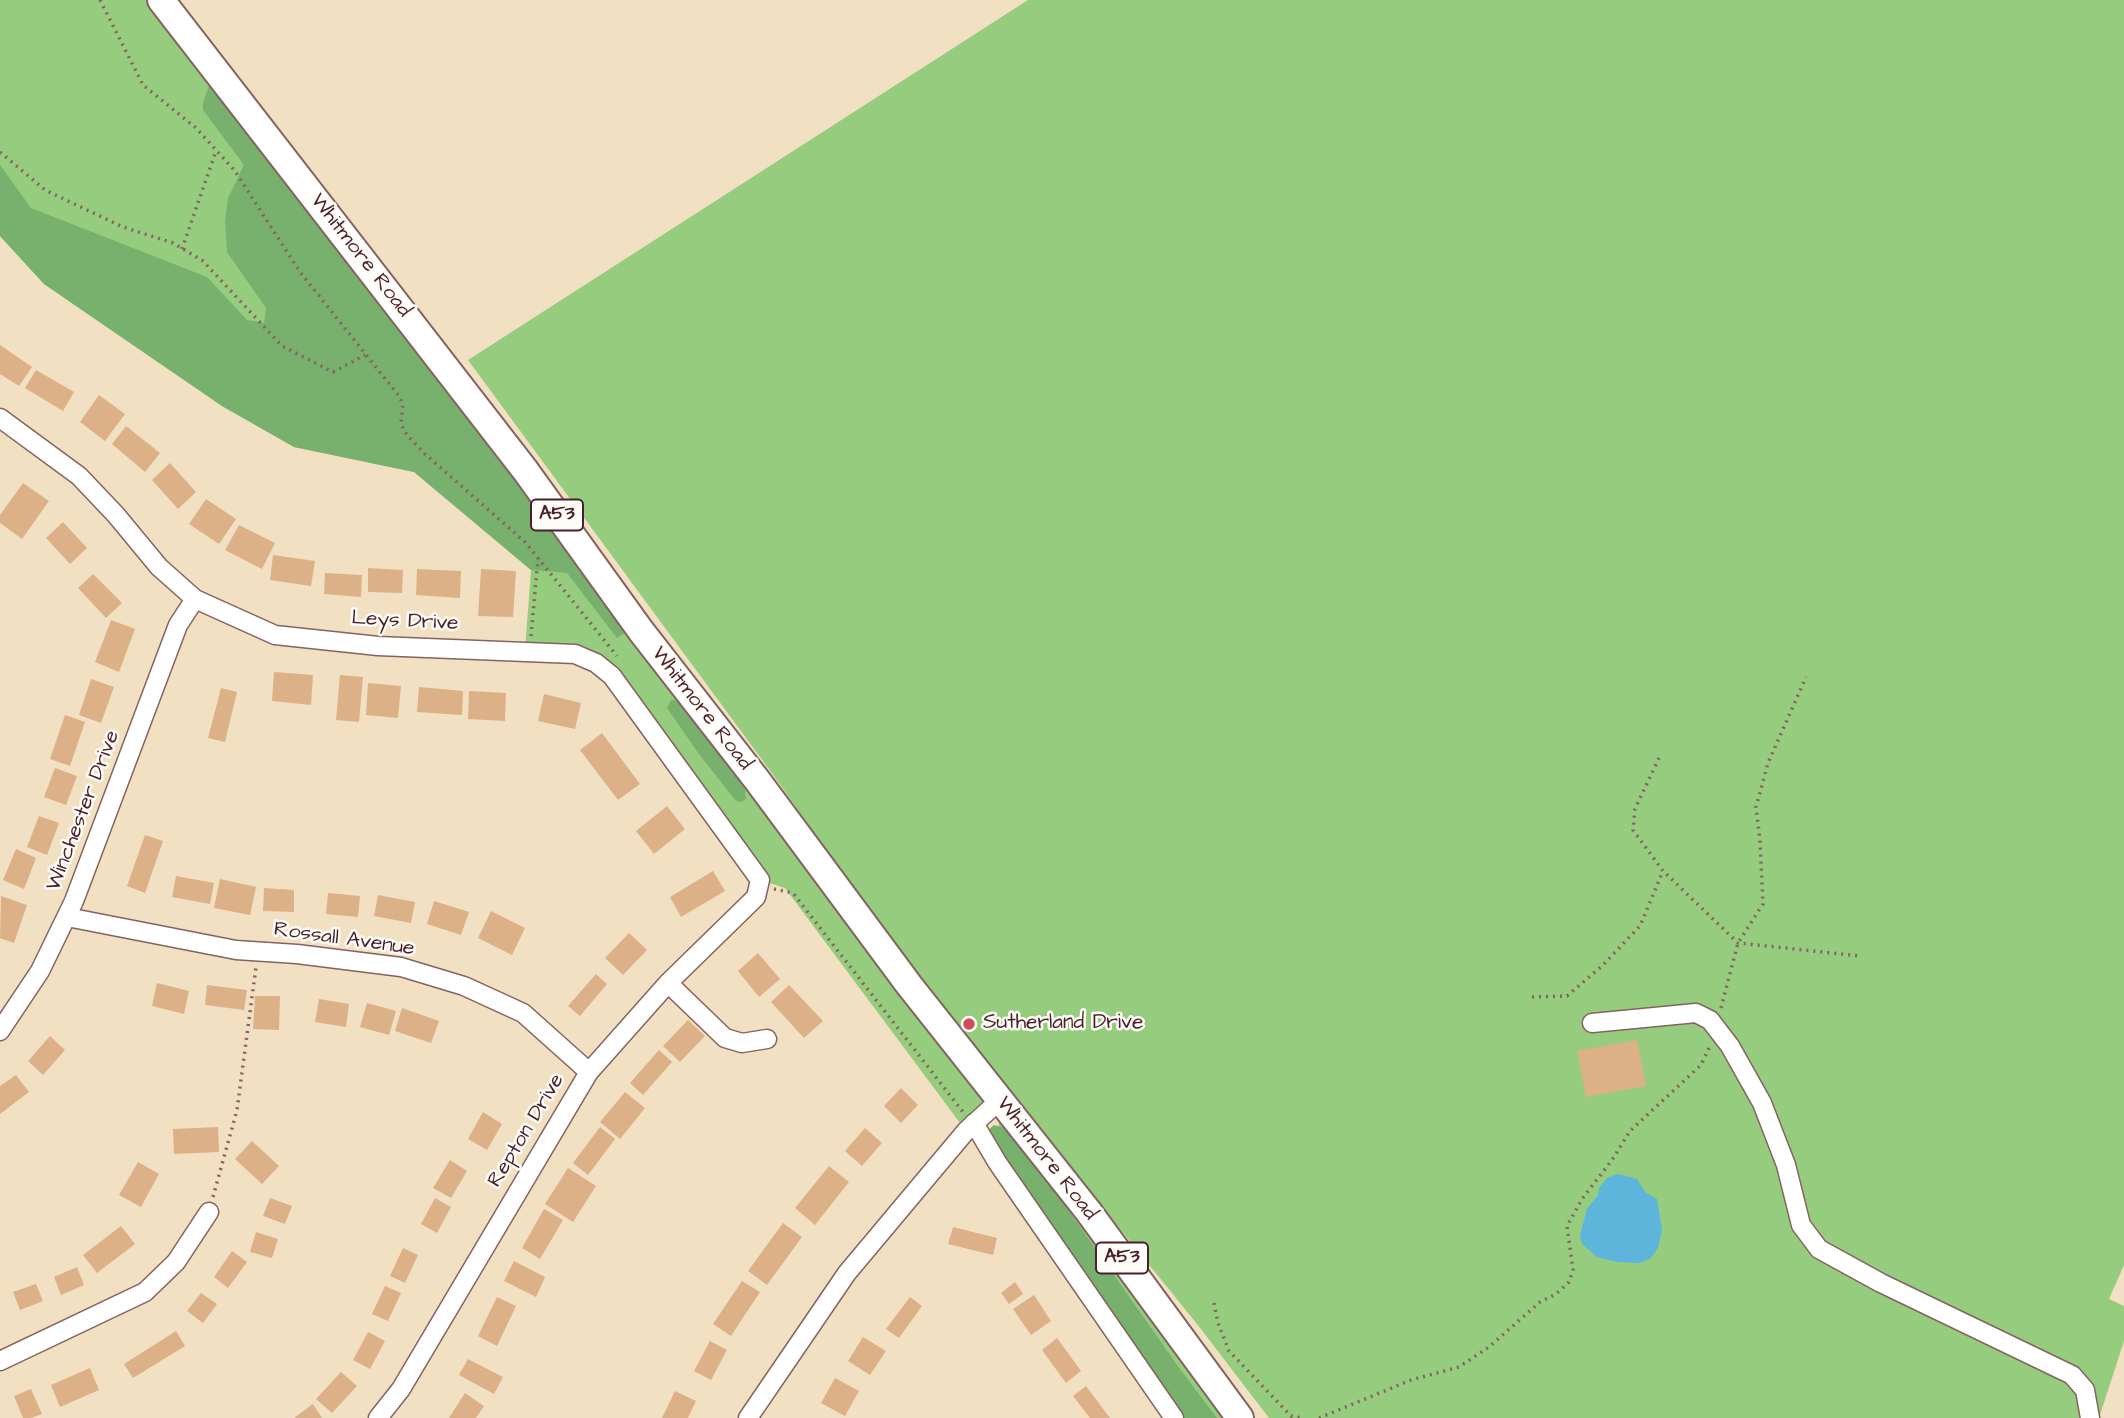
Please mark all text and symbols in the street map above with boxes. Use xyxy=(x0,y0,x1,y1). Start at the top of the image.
street label: Whitmore Road xyxy=(304,189,416,323)
road number: A53 xyxy=(531,500,583,530)
street label: Leys Drive xyxy=(351,607,459,637)
street label: Whitmore Road xyxy=(645,642,757,776)
street label: Winchester Drive xyxy=(42,727,126,895)
street label: Rossall Avenue xyxy=(272,918,416,962)
place label: Sutherland Drive xyxy=(983,1011,1143,1037)
marker: Sutherland Drive xyxy=(961,1016,977,1032)
street label: Repton Drive xyxy=(483,1070,571,1192)
street label: Whitmore Road xyxy=(990,1092,1102,1226)
road number: A53 xyxy=(1096,1242,1148,1274)

